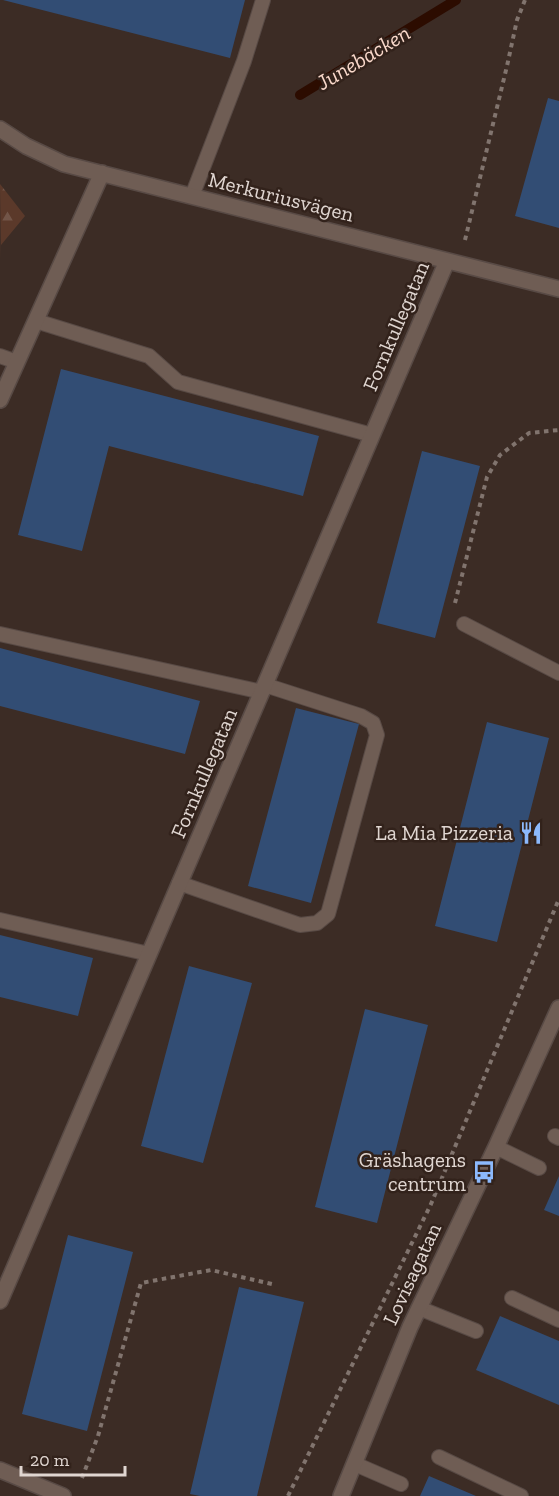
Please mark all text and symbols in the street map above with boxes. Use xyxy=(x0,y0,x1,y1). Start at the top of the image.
water label: Junebäcken xyxy=(311,19,415,96)
street label: Merkuriusvägen xyxy=(206,166,357,227)
street label: Fornkullegatan xyxy=(357,257,434,394)
street label: Fornkullegatan xyxy=(165,704,242,841)
place label: La Mia Pizzeria xyxy=(375,820,513,845)
restaurant icon: La Mia Pizzeria xyxy=(518,820,544,846)
place label: Gräshagens centrum xyxy=(359,1147,466,1196)
bus stop icon: Gräshagens centrum xyxy=(471,1159,497,1185)
street label: Lovisagatan xyxy=(377,1219,446,1329)
scale bar xyxy=(21,1439,124,1477)
text: 20 m xyxy=(30,1449,70,1471)

